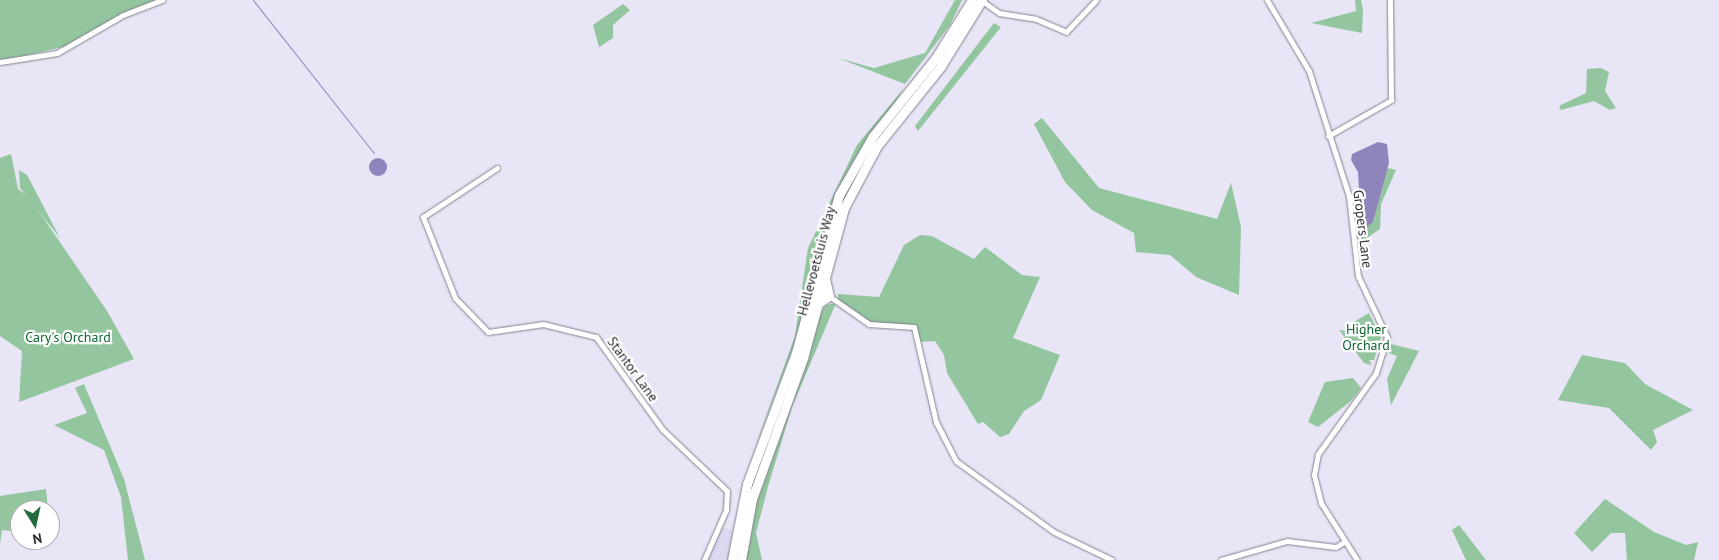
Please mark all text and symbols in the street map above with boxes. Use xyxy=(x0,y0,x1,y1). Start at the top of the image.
street label: Gropers Lane xyxy=(1350,189,1376,269)
street label: Hellevoetsluis Way xyxy=(793,204,839,318)
park label: Higher Orchard xyxy=(1342,321,1390,354)
park label: Cary's Orchard xyxy=(25,329,111,345)
street label: Stantor Lane xyxy=(604,333,662,405)
north arrow xyxy=(10,500,60,550)
text: N xyxy=(31,529,44,548)

